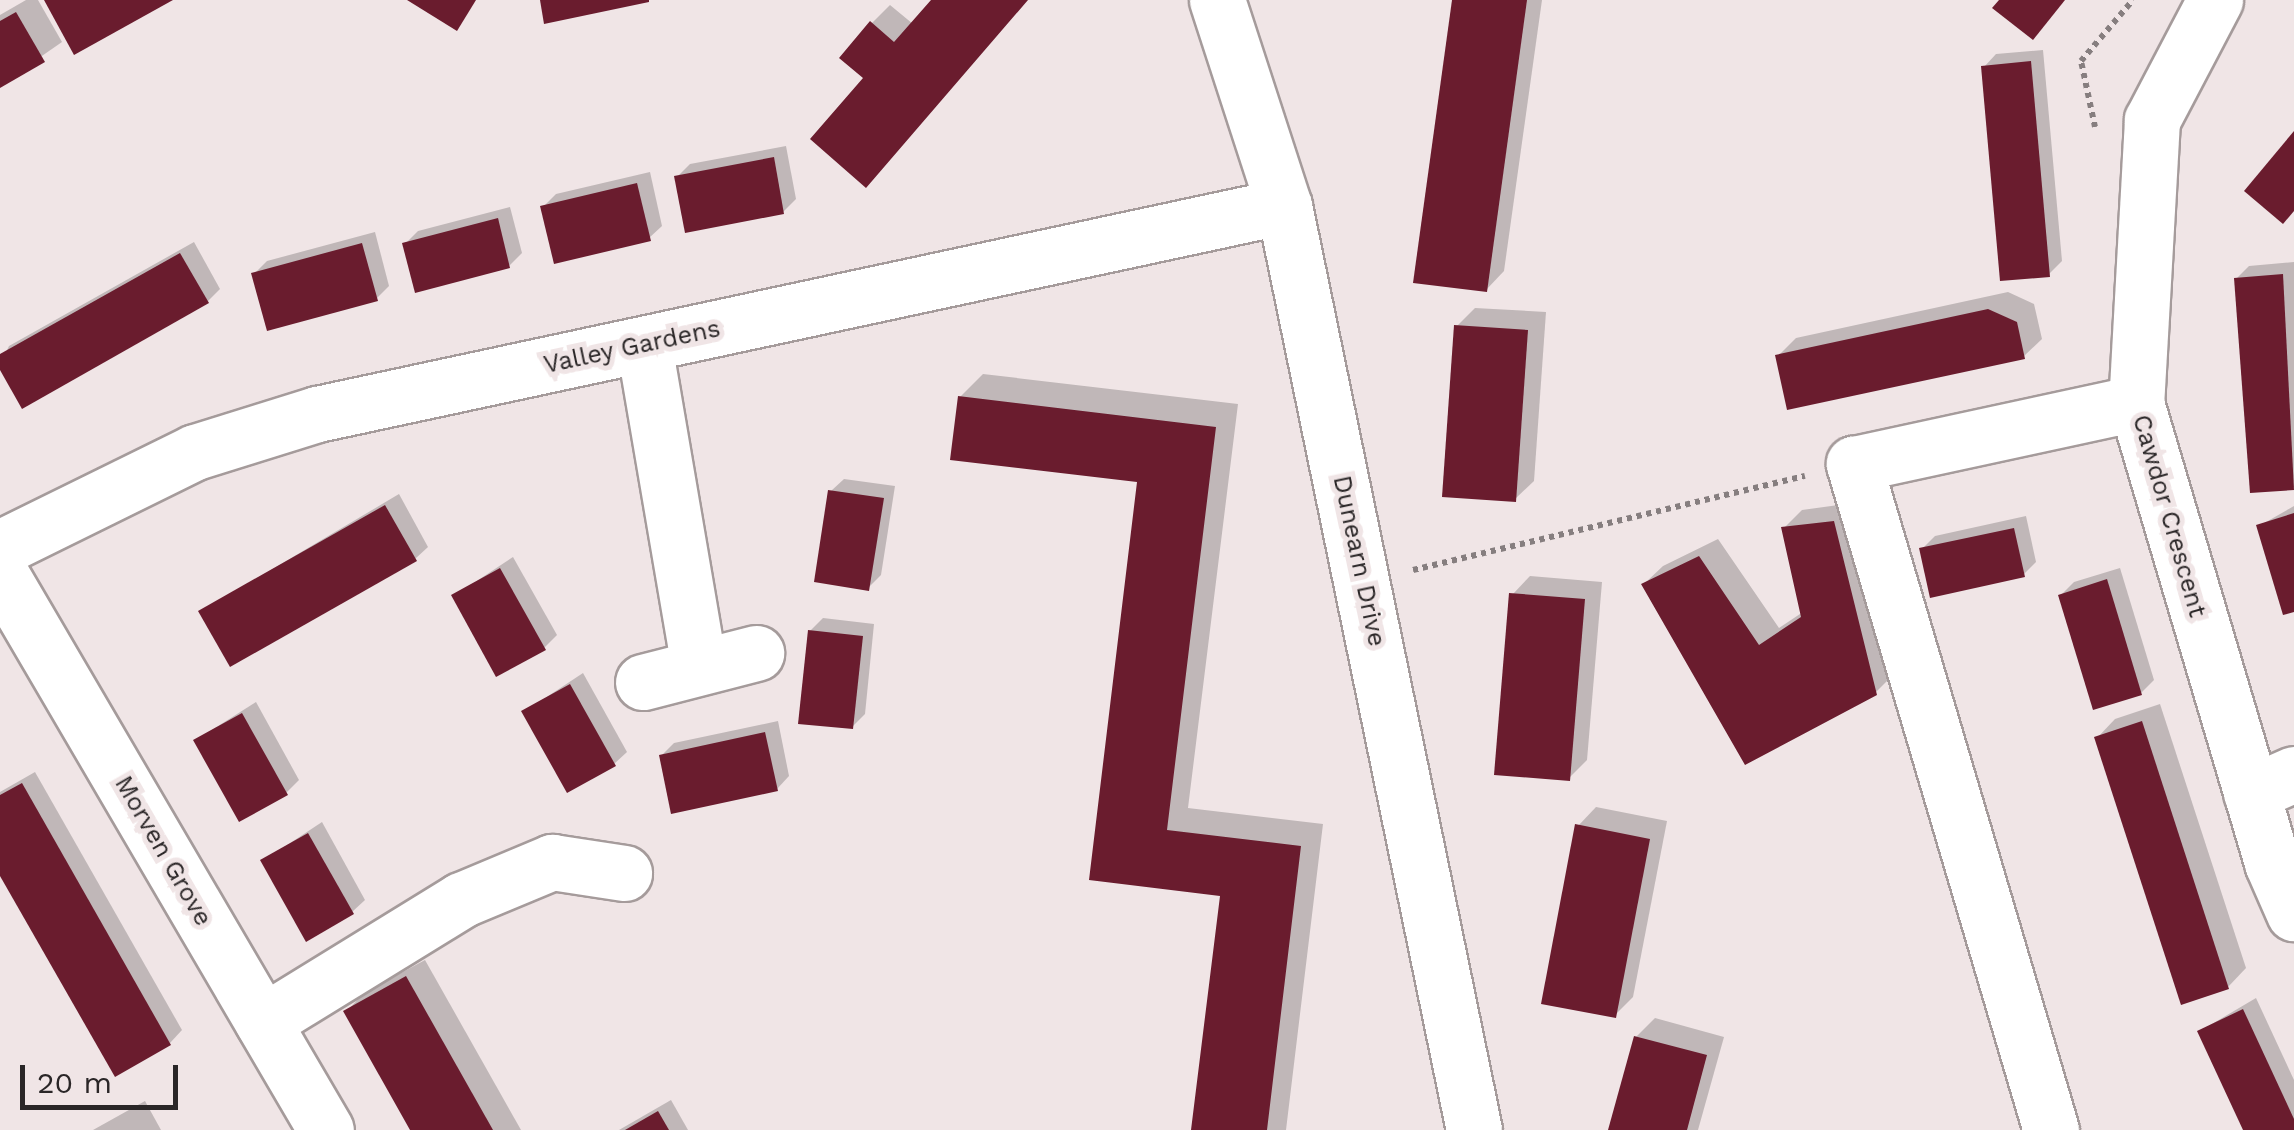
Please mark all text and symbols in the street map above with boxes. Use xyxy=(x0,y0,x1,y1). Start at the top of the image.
street label: Valley Gardens xyxy=(541,314,723,380)
street label: Cawdor Crescent xyxy=(2126,411,2212,621)
street label: Dunearn Drive xyxy=(1326,473,1392,649)
street label: Morven Grove xyxy=(108,771,218,931)
scale bar xyxy=(25,1045,182,1107)
text: 20 m xyxy=(37,1065,112,1100)

